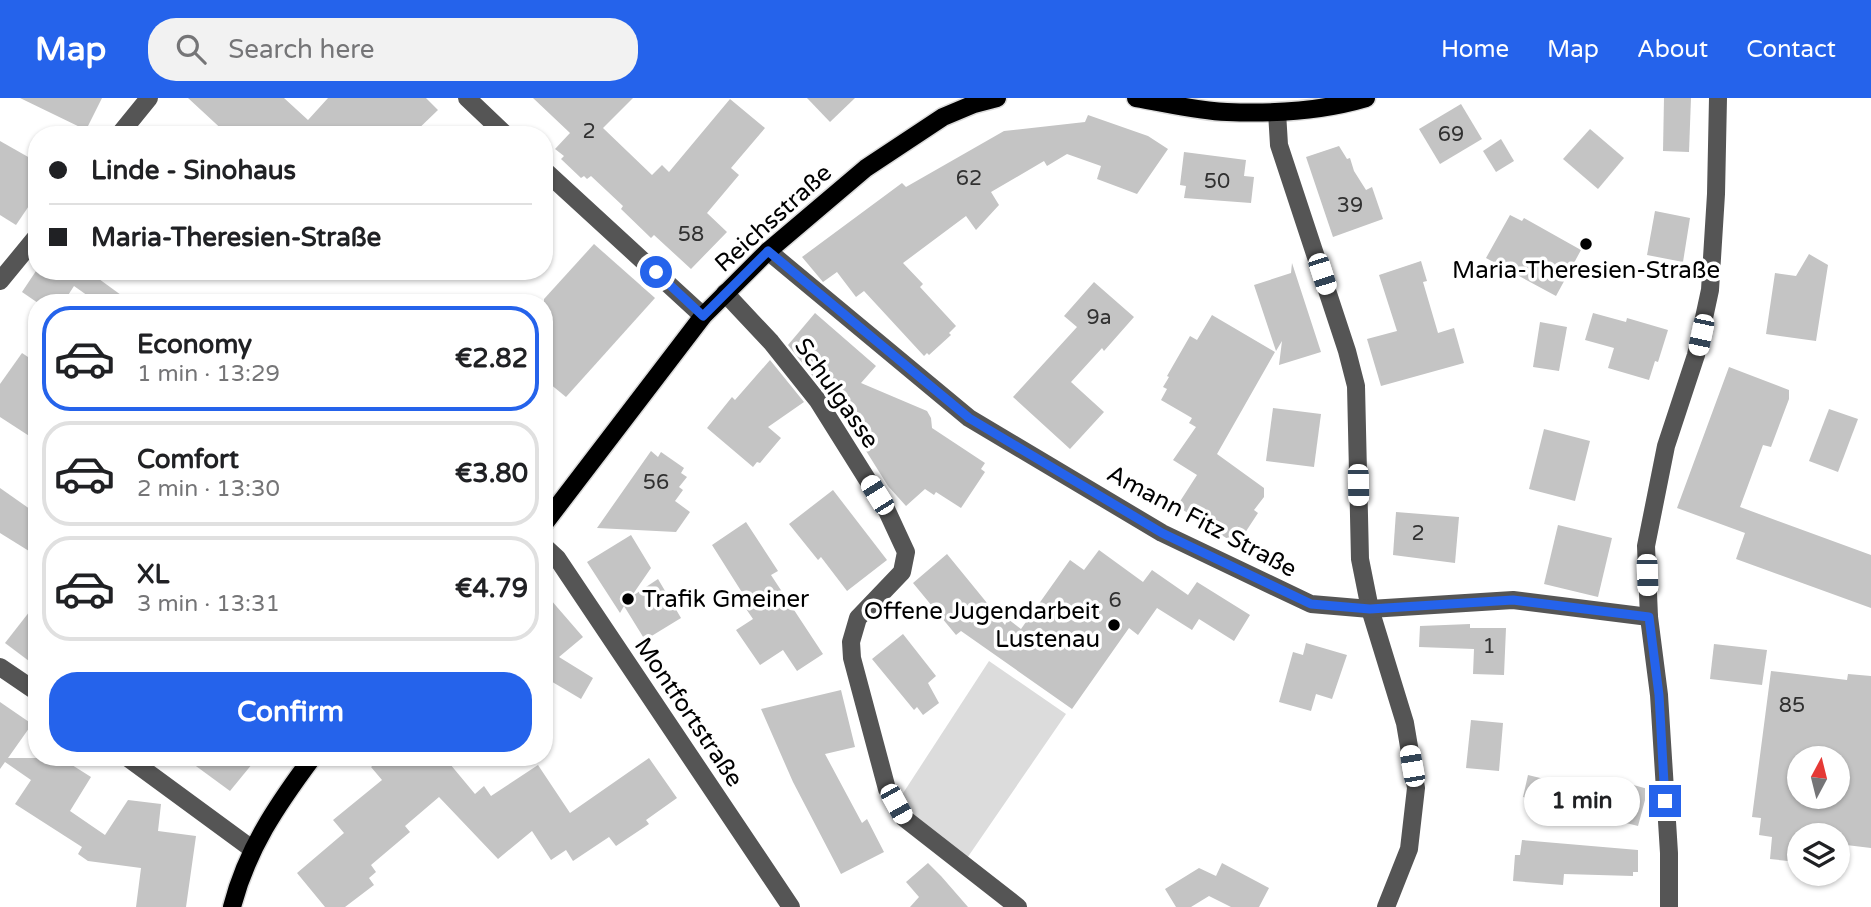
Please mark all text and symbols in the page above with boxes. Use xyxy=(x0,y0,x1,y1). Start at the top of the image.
search box xyxy=(148,18,638,81)
text: Map xyxy=(35,30,106,69)
icon: search xyxy=(172,30,210,68)
text: Search here xyxy=(228,34,374,65)
text: Home xyxy=(1441,35,1509,64)
text: Map xyxy=(1547,35,1599,64)
text: About xyxy=(1637,35,1708,64)
text: Contact xyxy=(1746,35,1836,64)
house number: 2 xyxy=(582,119,596,144)
house number: 69 xyxy=(1438,122,1464,147)
text: Linde - Sinohaus xyxy=(91,155,296,186)
street label: Reichsstraße xyxy=(709,158,838,278)
house number: 62 xyxy=(956,166,982,191)
house number: 50 xyxy=(1204,169,1230,194)
house number: 39 xyxy=(1337,193,1363,218)
text: Maria-Theresien-Straße xyxy=(91,222,381,253)
house number: 58 xyxy=(678,222,704,247)
marker: Maria-Theresien-Straße xyxy=(1578,236,1594,252)
car xyxy=(1306,251,1339,297)
route start xyxy=(640,256,672,288)
place label: Maria-Theresien-Straße xyxy=(1452,256,1720,285)
house number: 9a xyxy=(1087,305,1112,330)
car xyxy=(1687,312,1716,358)
icon: car xyxy=(53,327,116,390)
text: Economy xyxy=(137,329,252,360)
street label: Schulgasse xyxy=(788,333,885,454)
text: €2.82 xyxy=(455,343,528,374)
text: 1 min · 13:29 xyxy=(137,360,280,388)
icon: car xyxy=(53,442,116,505)
text: Comfort xyxy=(137,444,239,475)
text: €3.80 xyxy=(455,458,528,489)
street label: Amann Fitz Straße xyxy=(1102,459,1302,584)
car xyxy=(1348,464,1369,506)
house number: 56 xyxy=(643,470,669,495)
car xyxy=(857,472,898,518)
text: 2 min · 13:30 xyxy=(137,475,280,503)
house number: 2 xyxy=(1411,521,1425,546)
car xyxy=(1636,554,1659,596)
icon: car xyxy=(53,557,116,620)
text: XL xyxy=(137,559,169,590)
text: €4.79 xyxy=(455,573,528,604)
place label: Trafik Gmeiner xyxy=(642,585,810,614)
house number: 6 xyxy=(1108,588,1122,613)
text: 3 min · 13:31 xyxy=(137,590,280,618)
marker: Trafik Gmeiner xyxy=(620,591,636,607)
place label: Offene Jugendarbeit Lustenau xyxy=(864,597,1100,654)
marker: Offene Jugendarbeit Lustenau xyxy=(1106,617,1122,633)
street label: Montfortstraße xyxy=(628,632,749,792)
house number: 1 xyxy=(1482,634,1496,659)
button: Confirm xyxy=(49,672,532,752)
house number: 85 xyxy=(1779,693,1805,718)
car xyxy=(1399,743,1426,789)
north arrow xyxy=(1787,746,1850,808)
map controls xyxy=(1787,746,1850,886)
callout: 1 min xyxy=(1525,776,1640,826)
car xyxy=(877,781,916,827)
route end xyxy=(1649,785,1681,817)
text: 1 min xyxy=(1551,787,1613,815)
button: layers xyxy=(1787,823,1850,886)

